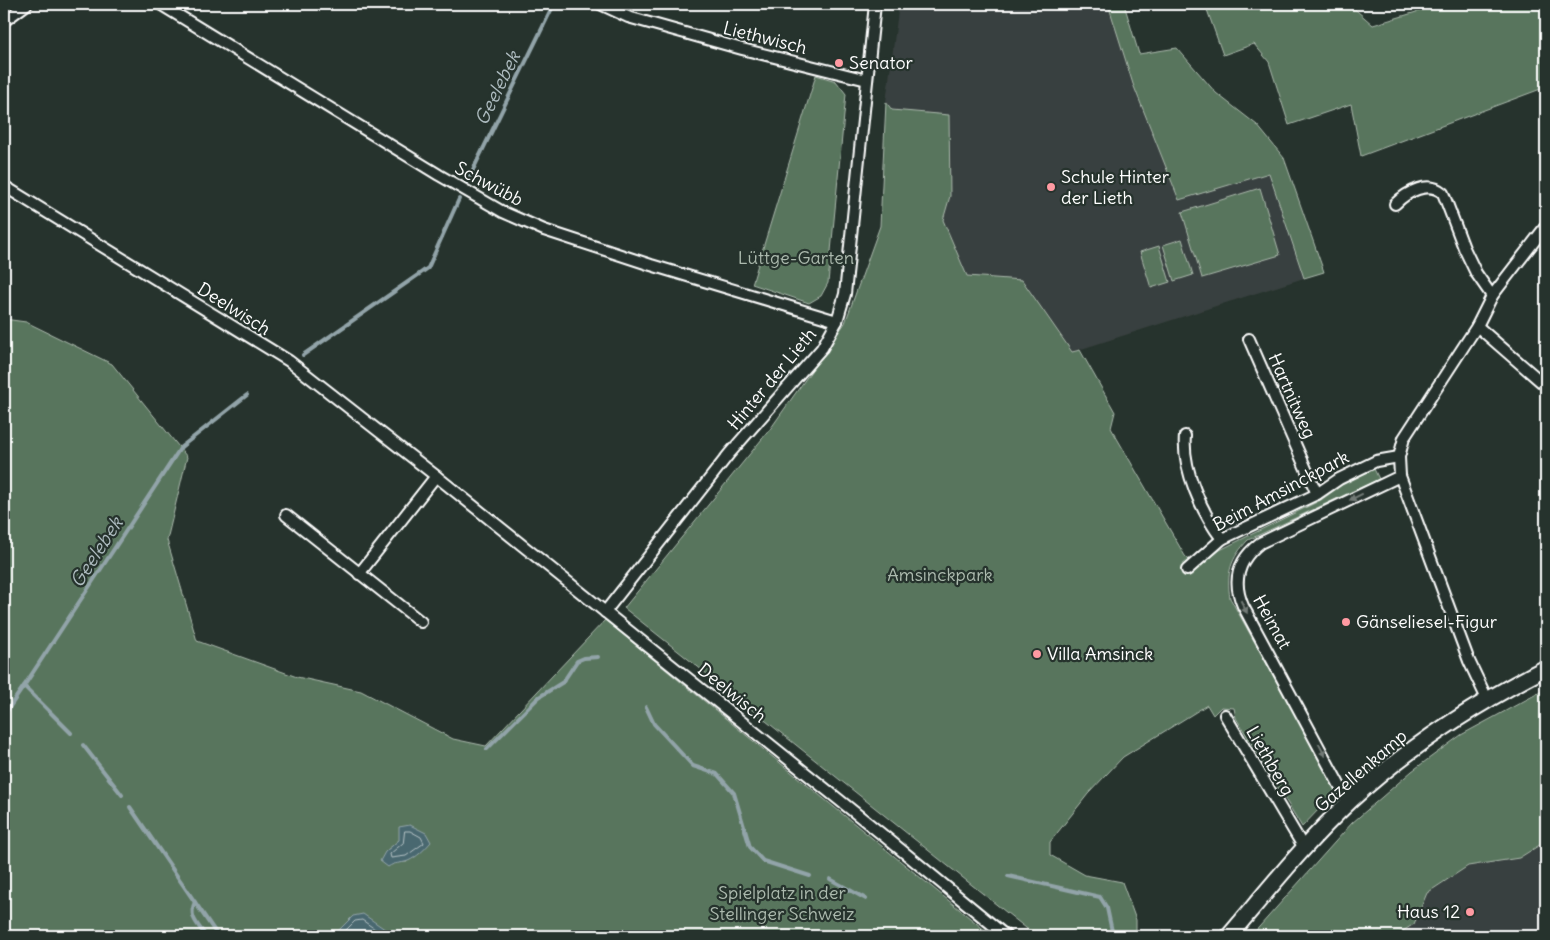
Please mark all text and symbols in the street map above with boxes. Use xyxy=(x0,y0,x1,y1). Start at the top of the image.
street label: Liethwisch xyxy=(721,16,810,59)
water label: Geelebek xyxy=(469,46,526,129)
place label: Senator xyxy=(849,51,914,74)
marker: Senator xyxy=(833,57,845,69)
street label: Schwübb xyxy=(451,156,527,211)
place label: Schule Hinter der Lieth xyxy=(1061,165,1170,209)
marker: Schule Hinter der Lieth xyxy=(1045,181,1057,193)
park label: Lüttge-Garten xyxy=(738,246,854,269)
street label: Deelwisch xyxy=(193,277,275,340)
street label: Hinter der Lieth xyxy=(722,323,821,434)
street label: Hartnitweg xyxy=(1263,350,1321,442)
street label: Beim Amsinckpark xyxy=(1209,445,1353,536)
one-way arrow xyxy=(1349,493,1363,501)
water label: Geelebek xyxy=(64,511,128,592)
park label: Amsinckpark xyxy=(887,563,993,586)
street label: Heimat xyxy=(1248,591,1297,653)
one-way arrow xyxy=(1240,600,1248,614)
place label: Gänseliesel-Figur xyxy=(1356,610,1498,633)
marker: Gänseliesel-Figur xyxy=(1340,616,1352,628)
place label: Villa Amsinck xyxy=(1047,642,1153,665)
marker: Villa Amsinck xyxy=(1031,648,1043,660)
street label: Deelwisch xyxy=(693,658,771,727)
street label: Liethberg xyxy=(1241,722,1300,800)
street label: Gazellenkamp xyxy=(1310,724,1412,817)
one-way arrow xyxy=(1317,743,1326,757)
park label: Spielplatz in der Stellinger Schweiz xyxy=(709,881,855,925)
place label: Haus 12 xyxy=(1397,900,1460,923)
marker: Haus 12 xyxy=(1464,906,1476,918)

